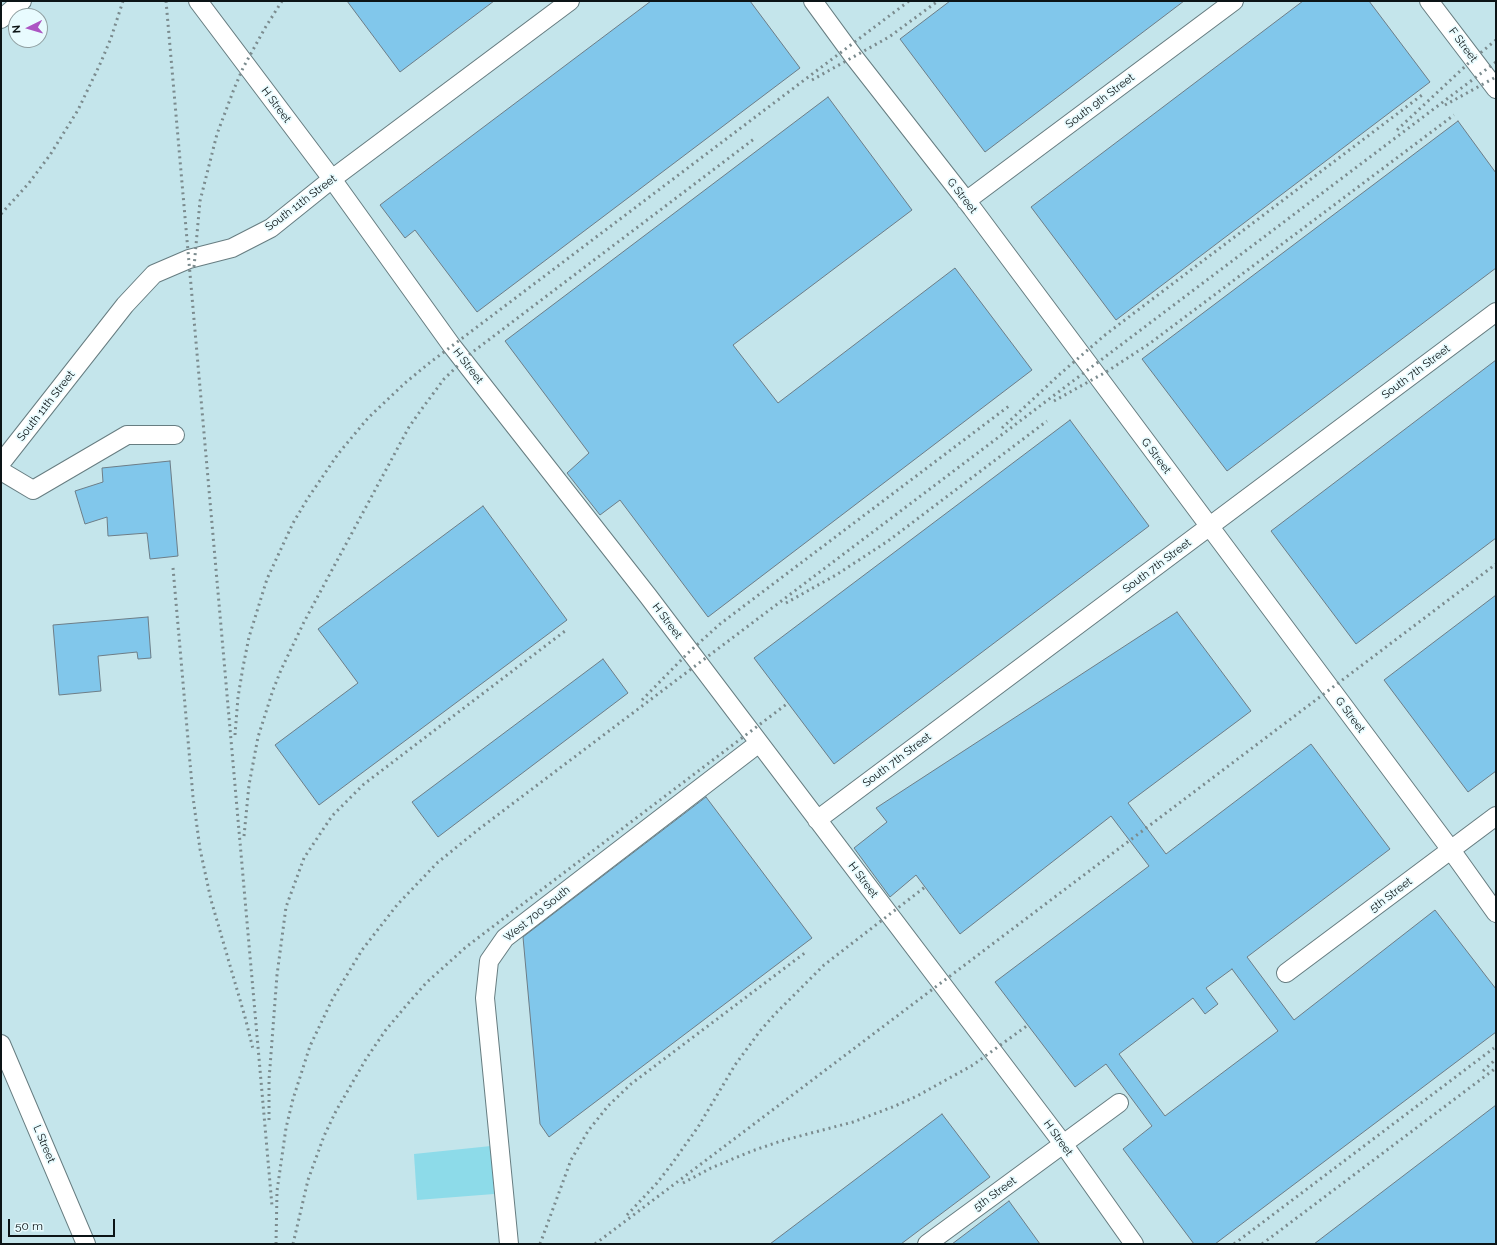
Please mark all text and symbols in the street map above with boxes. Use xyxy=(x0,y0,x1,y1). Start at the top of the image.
north arrow xyxy=(8,8,48,48)
text: N xyxy=(10,24,23,34)
street label: F Street xyxy=(1446,25,1480,65)
street label: South 9th Street xyxy=(1063,71,1137,131)
street label: H Street xyxy=(258,84,294,126)
street label: South 11th Street xyxy=(263,172,339,234)
street label: G Street xyxy=(944,176,980,216)
street label: South 7th Street xyxy=(1379,342,1453,402)
street label: H Street xyxy=(450,346,486,386)
street label: South 11th Street xyxy=(14,368,78,444)
street label: G Street xyxy=(1138,436,1174,476)
street label: South 7th Street xyxy=(1120,536,1194,596)
street label: H Street xyxy=(649,600,685,642)
street label: G Street xyxy=(1332,695,1368,735)
street label: South 7th Street xyxy=(860,730,934,790)
street label: H Street xyxy=(845,859,881,901)
street label: 5th Street xyxy=(1367,875,1415,915)
street label: West 700 South xyxy=(501,883,573,945)
street label: H Street xyxy=(1040,1117,1076,1159)
street label: L Street xyxy=(30,1123,58,1165)
street label: 5th Street xyxy=(971,1174,1019,1214)
scale bar xyxy=(10,1211,117,1237)
text: 50 m xyxy=(15,1219,43,1233)

